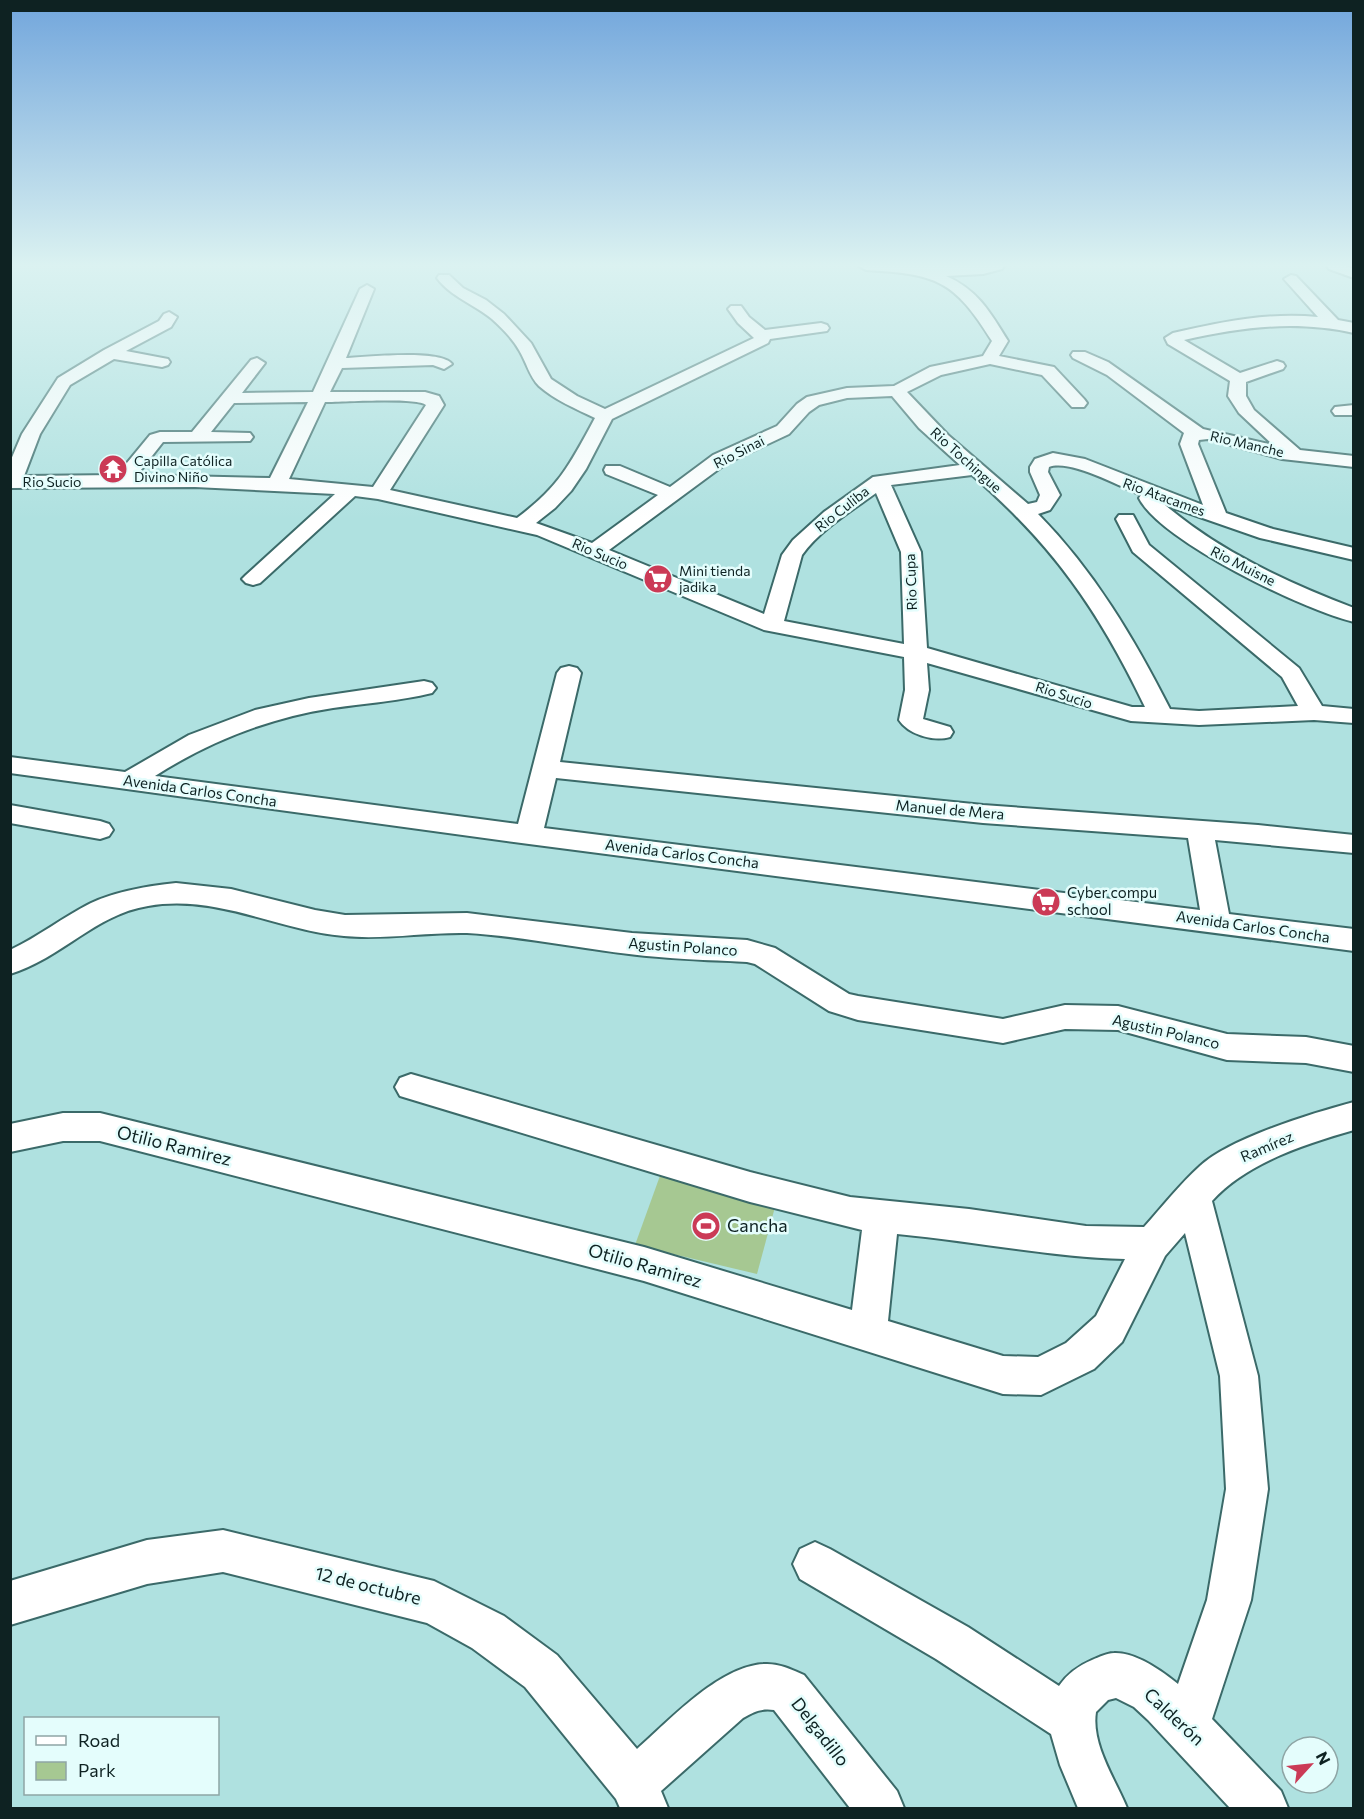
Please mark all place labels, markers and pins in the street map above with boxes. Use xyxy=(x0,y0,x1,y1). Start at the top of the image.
place label: Capilla Católica Divino Niño xyxy=(134,452,232,485)
temple icon: Capilla Católica Divino Niño xyxy=(97,453,129,485)
place label: Mini tienda jadika xyxy=(679,562,750,595)
supermarket icon: Mini tienda jadika xyxy=(642,563,674,595)
place label: Cyber compu school xyxy=(1067,883,1157,918)
supermarket icon: Cyber compu school xyxy=(1030,886,1062,918)
sports icon: Cancha xyxy=(690,1210,722,1242)
place label: Cancha xyxy=(727,1214,788,1236)

